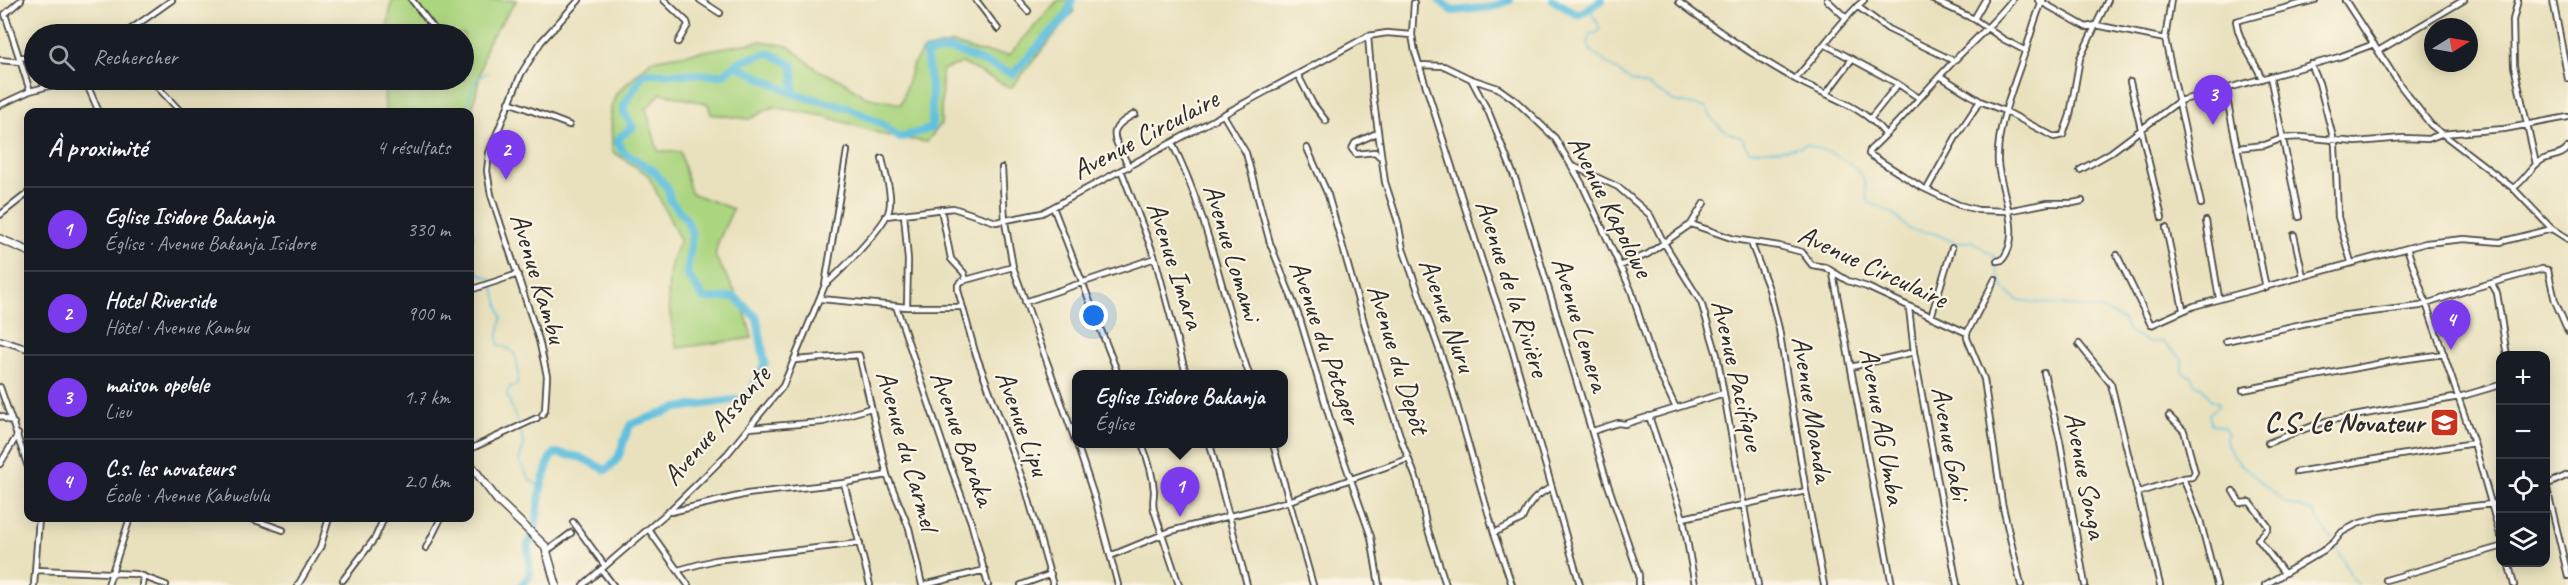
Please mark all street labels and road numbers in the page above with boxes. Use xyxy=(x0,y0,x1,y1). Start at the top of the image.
street label: Avenue Circulaire xyxy=(1066,80,1226,187)
street label: Avenue Kapolowe xyxy=(1560,129,1663,285)
street label: Avenue Lomami xyxy=(1196,180,1271,328)
street label: Avenue de la Rivière xyxy=(1468,195,1559,383)
street label: Avenue Imara xyxy=(1139,197,1214,335)
street label: Avenue Kambu xyxy=(503,209,576,349)
street label: Avenue Circulaire xyxy=(1793,216,1955,317)
street label: Avenue Nuru xyxy=(1411,253,1485,378)
street label: Avenue Lemera xyxy=(1544,253,1619,398)
street label: Avenue du Potager xyxy=(1282,255,1371,430)
street label: Avenue du Depôt xyxy=(1360,280,1439,440)
street label: Avenue Pacifique xyxy=(1704,296,1773,456)
street label: Avenue Moanda xyxy=(1784,333,1842,487)
street label: Avenue AG Umba xyxy=(1852,345,1914,509)
street label: Avenue Assante xyxy=(654,356,779,492)
street label: Avenue du Carmel xyxy=(868,366,949,539)
street label: Avenue Baraka xyxy=(922,366,1004,513)
street label: Avenue Lipu xyxy=(988,366,1059,482)
street label: Avenue Gabi xyxy=(1924,384,1979,506)
street label: Avenue Songa xyxy=(2057,409,2116,543)

